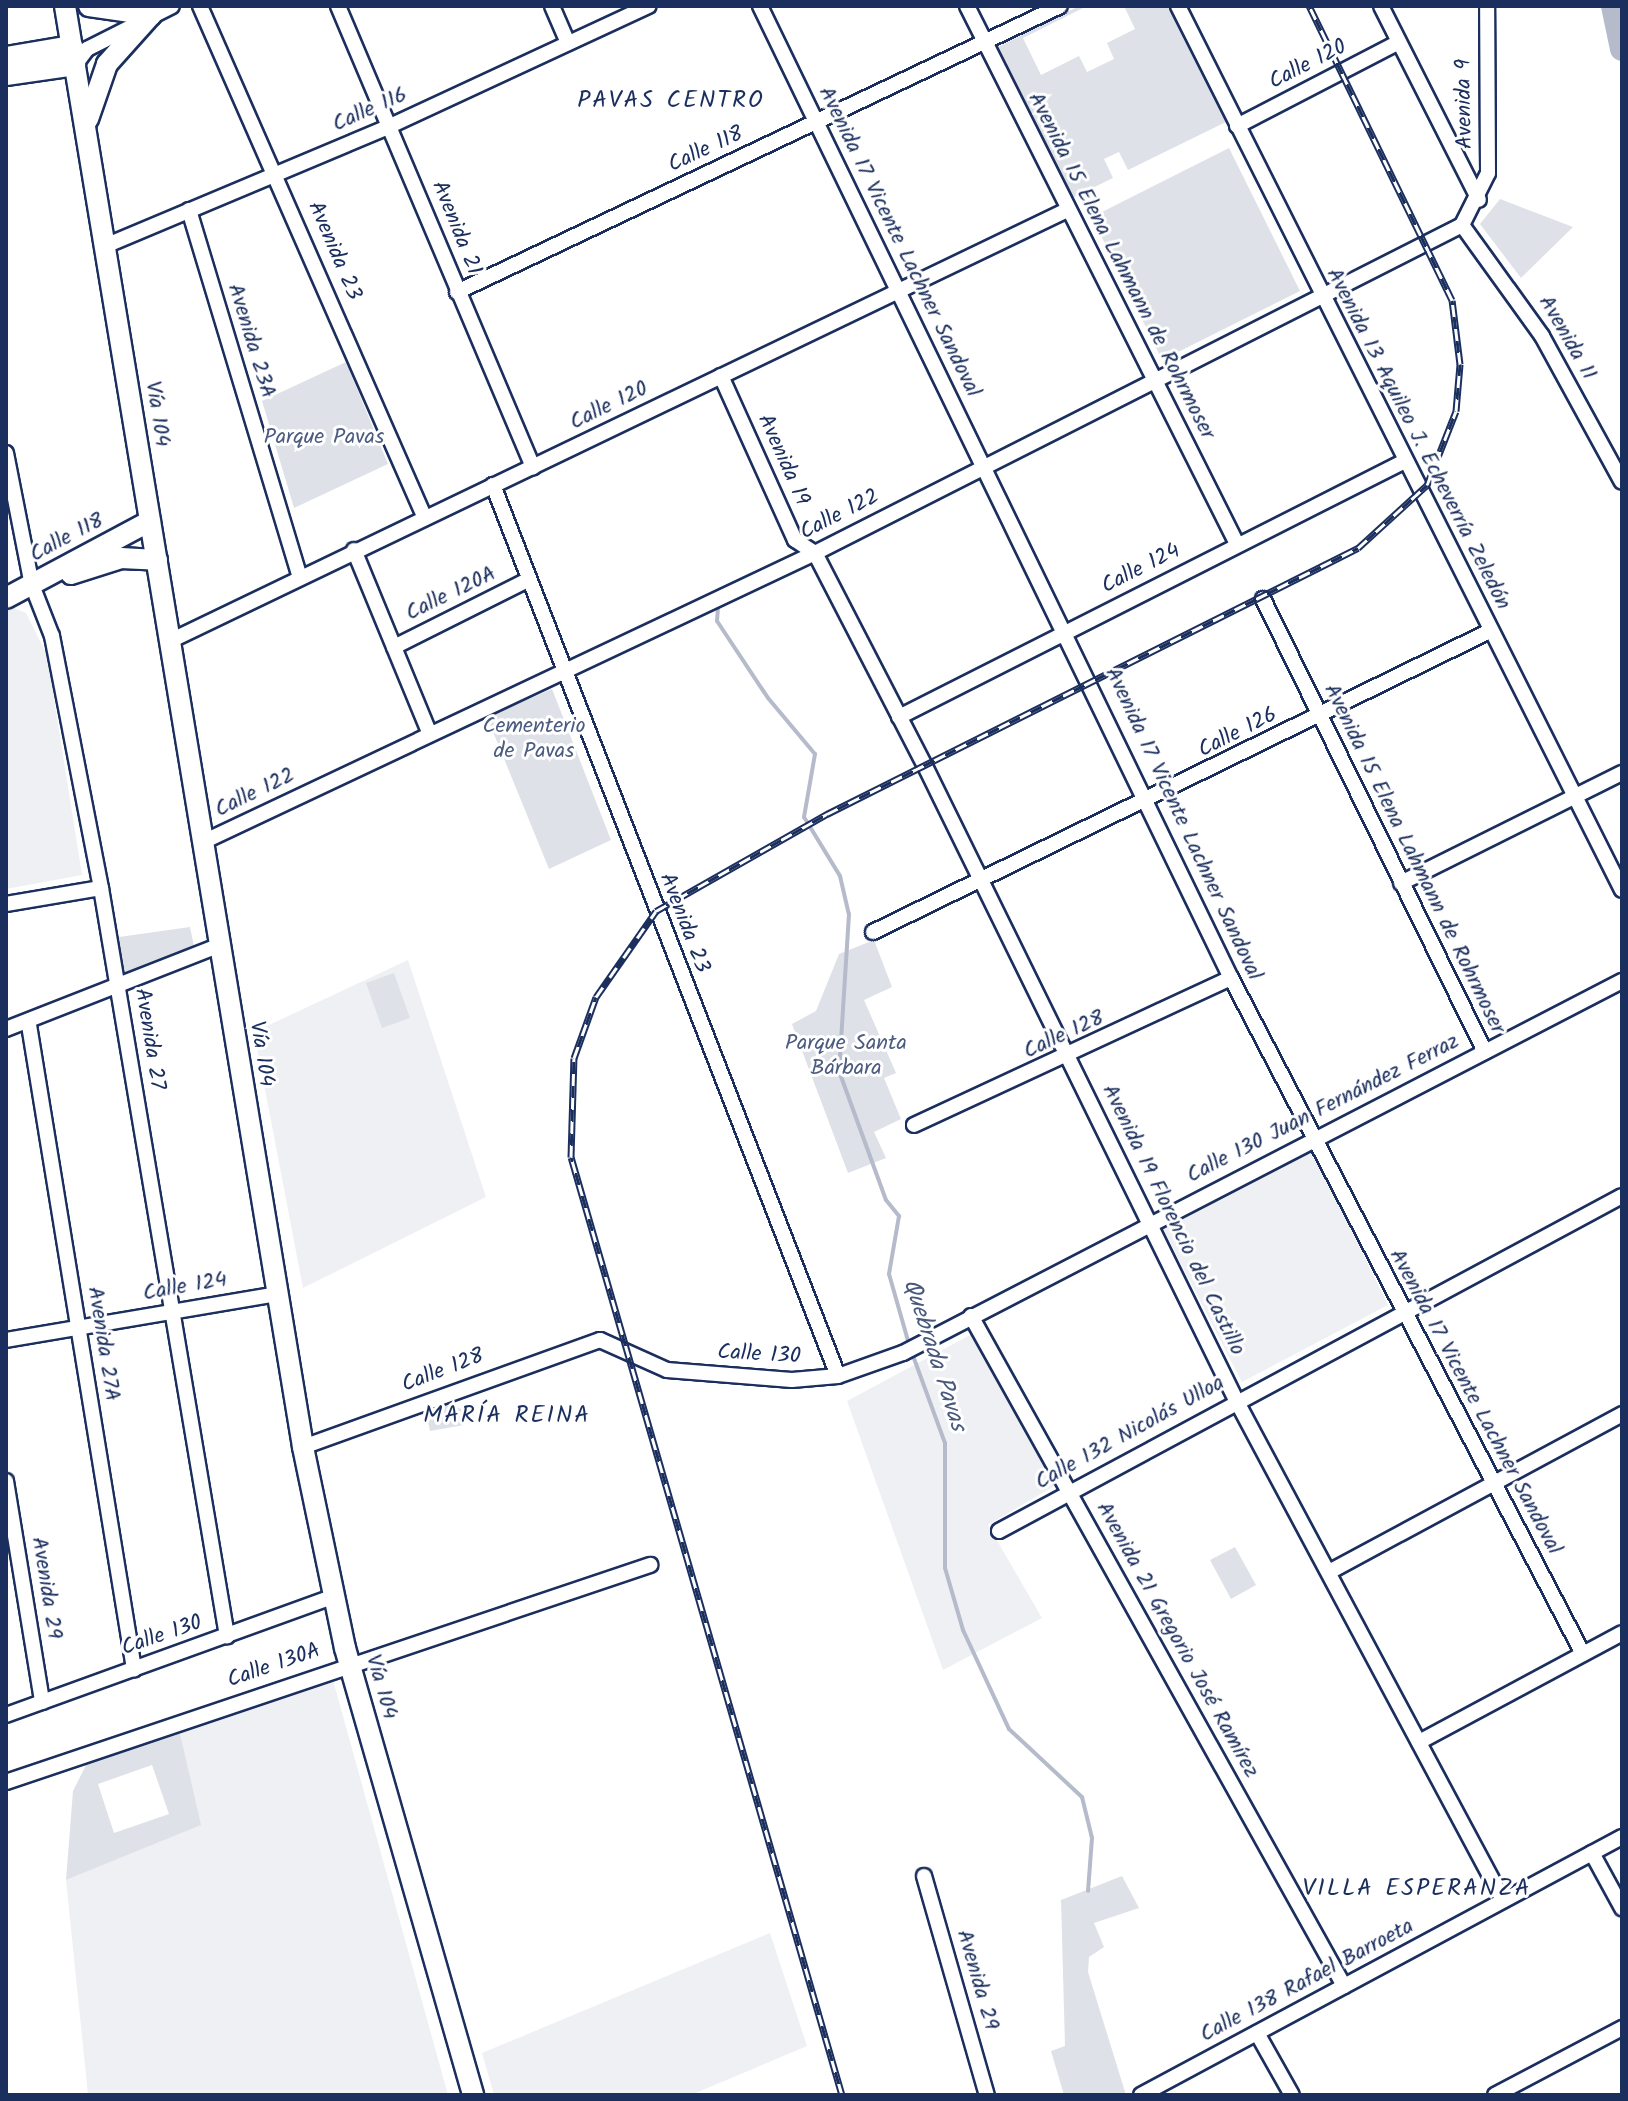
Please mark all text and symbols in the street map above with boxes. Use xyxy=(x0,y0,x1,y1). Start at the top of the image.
street label: Calle 120 xyxy=(1265,34,1351,96)
street label: Avenida 9 xyxy=(1451,59,1479,149)
street label: Calle 116 xyxy=(329,82,411,138)
street label: Avenida 17 Vicente Lachner Sandoval xyxy=(812,82,986,402)
district label: PAVAS CENTRO xyxy=(577,87,765,115)
street label: Avenida 15 Elena Lahmann de Rohrmoser xyxy=(1022,88,1220,444)
street label: Calle 118 xyxy=(664,121,748,179)
street label: Avenida 21 xyxy=(425,177,487,279)
street label: Avenida 23 xyxy=(301,198,367,304)
street label: Avenida 13 Aquileo J. Echeverría Zeledón xyxy=(1320,264,1516,614)
street label: Avenida 23A xyxy=(221,281,281,401)
street label: Avenida 11 xyxy=(1532,291,1602,385)
street label: Calle 120 xyxy=(566,376,652,436)
street label: Vía 104 xyxy=(139,379,175,449)
street label: Avenida 19 xyxy=(751,410,815,510)
park label: Parque Pavas xyxy=(264,425,384,451)
street label: Calle 122 xyxy=(796,484,884,546)
street label: Calle 118 xyxy=(25,508,109,568)
street label: Calle 124 xyxy=(1097,538,1185,600)
street label: Calle 120A xyxy=(402,561,500,627)
street label: Avenida 17 Vicente Lachner Sandoval xyxy=(1099,663,1267,985)
street label: Avenida 15 Elena Lahmann de Rohrmoser xyxy=(1318,680,1510,1038)
street label: Calle 126 xyxy=(1194,702,1282,764)
park label: Cementerio de Pavas xyxy=(482,713,586,764)
street label: Calle 122 xyxy=(211,762,299,824)
street label: Avenida 23 xyxy=(653,869,715,977)
street label: Avenida 27 xyxy=(128,986,170,1092)
street label: Calle 128 xyxy=(1019,1005,1109,1065)
street label: Vía 104 xyxy=(243,1019,279,1089)
street label: Calle 130 Juan Fernández Ferraz xyxy=(1183,1029,1463,1189)
park label: Parque Santa Bárbara xyxy=(785,1030,907,1082)
street label: Avenida 19 Florencio del Castillo xyxy=(1096,1080,1250,1360)
street label: Avenida 17 Vicente Lachner Sandoval xyxy=(1383,1245,1567,1559)
street label: Calle 124 xyxy=(141,1267,229,1307)
water label: Quebrada Pavas xyxy=(896,1275,972,1435)
street label: Avenida 27A xyxy=(81,1285,125,1403)
street label: Calle 130 xyxy=(717,1340,801,1370)
street label: Calle 128 xyxy=(398,1343,488,1399)
street label: Calle 132 Nicolás Ulloa xyxy=(1031,1370,1229,1496)
district label: MARÍA REINA xyxy=(423,1402,591,1430)
street label: Avenida 21 Gregorio José Ramírez xyxy=(1090,1497,1264,1783)
street label: Avenida 29 xyxy=(25,1535,67,1641)
street label: Calle 130 xyxy=(118,1610,206,1662)
street label: Calle 130A xyxy=(224,1638,324,1694)
street label: Vía 104 xyxy=(359,1652,403,1722)
district label: VILLA ESPERANZA xyxy=(1303,1875,1531,1903)
street label: Calle 138 Rafael Barroeta xyxy=(1196,1913,1418,2049)
street label: Avenida 29 xyxy=(950,1927,1004,2033)

